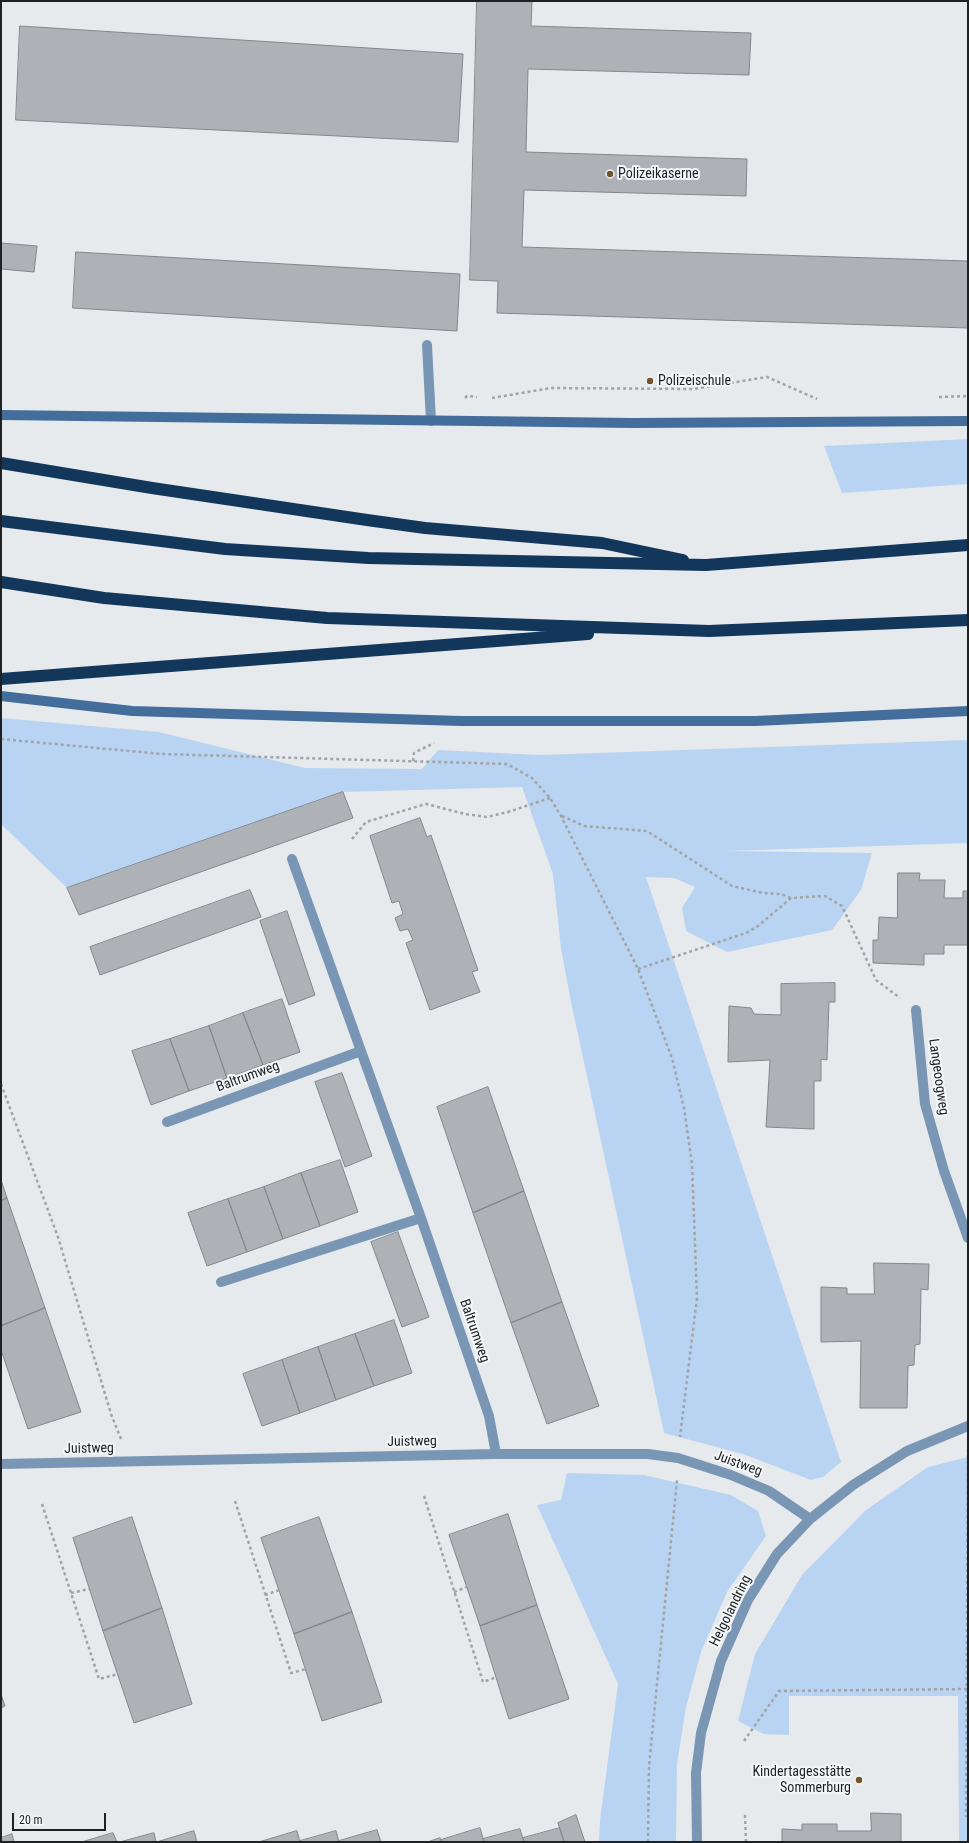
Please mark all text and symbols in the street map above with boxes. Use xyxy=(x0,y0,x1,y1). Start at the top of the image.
place label: Polizeikaserne xyxy=(618,166,699,182)
marker: Polizeikaserne xyxy=(605,169,615,179)
place label: Polizeischule xyxy=(658,373,731,389)
marker: Polizeischule xyxy=(645,376,655,386)
street label: Langeoogweg xyxy=(924,1038,952,1116)
street label: Baltrumweg xyxy=(214,1058,282,1096)
street label: Baltrumweg xyxy=(455,1297,493,1365)
street label: Juistweg xyxy=(387,1433,437,1451)
street label: Juistweg xyxy=(64,1440,114,1458)
street label: Juistweg xyxy=(712,1448,764,1480)
street label: Helgolandring xyxy=(707,1573,755,1649)
place label: Kindertagesstätte Sommerburg xyxy=(752,1764,851,1796)
marker: Kindertagesstätte Sommerburg xyxy=(854,1775,864,1785)
scale bar xyxy=(14,1805,108,1831)
text: 20 m xyxy=(19,1813,43,1827)

